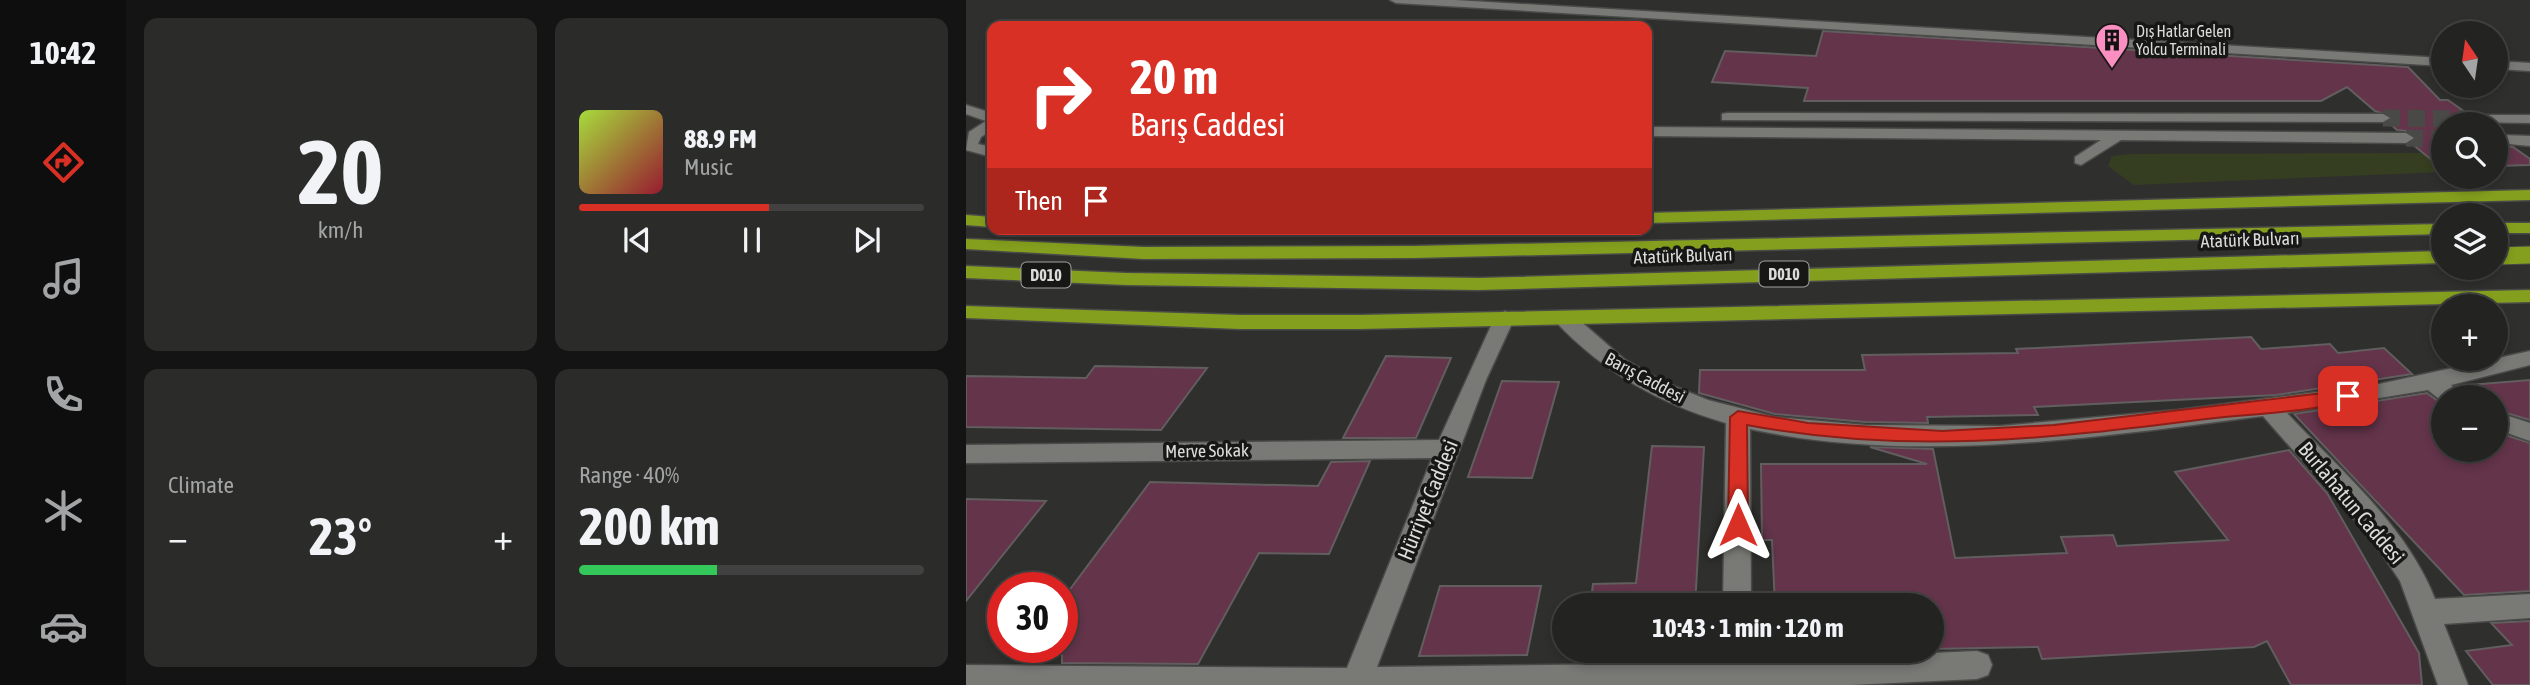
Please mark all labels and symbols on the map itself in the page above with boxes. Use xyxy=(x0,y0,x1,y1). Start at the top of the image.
building icon: Dış Hatlar Gelen Yolcu Terminali xyxy=(2093,21,2131,70)
north arrow xyxy=(2431,21,2508,98)
place label: Dış Hatlar Gelen Yolcu Terminali xyxy=(2136,22,2231,58)
street label: Atatürk Bulvarı xyxy=(2200,227,2300,252)
street label: Atatürk Bulvarı xyxy=(1633,243,1733,268)
road number: D010 xyxy=(1022,262,1070,288)
road number: D010 xyxy=(1760,262,1808,286)
street label: Barış Caddesi xyxy=(1602,348,1689,407)
pin xyxy=(2318,366,2378,426)
street label: Hürriyet Caddesi xyxy=(1392,436,1462,563)
street label: Burlahatun Caddesi xyxy=(2294,437,2410,568)
street label: Merve Sokak xyxy=(1165,439,1249,462)
position arrow xyxy=(1701,488,1775,562)
speed limit sign: 30 xyxy=(987,572,1078,663)

